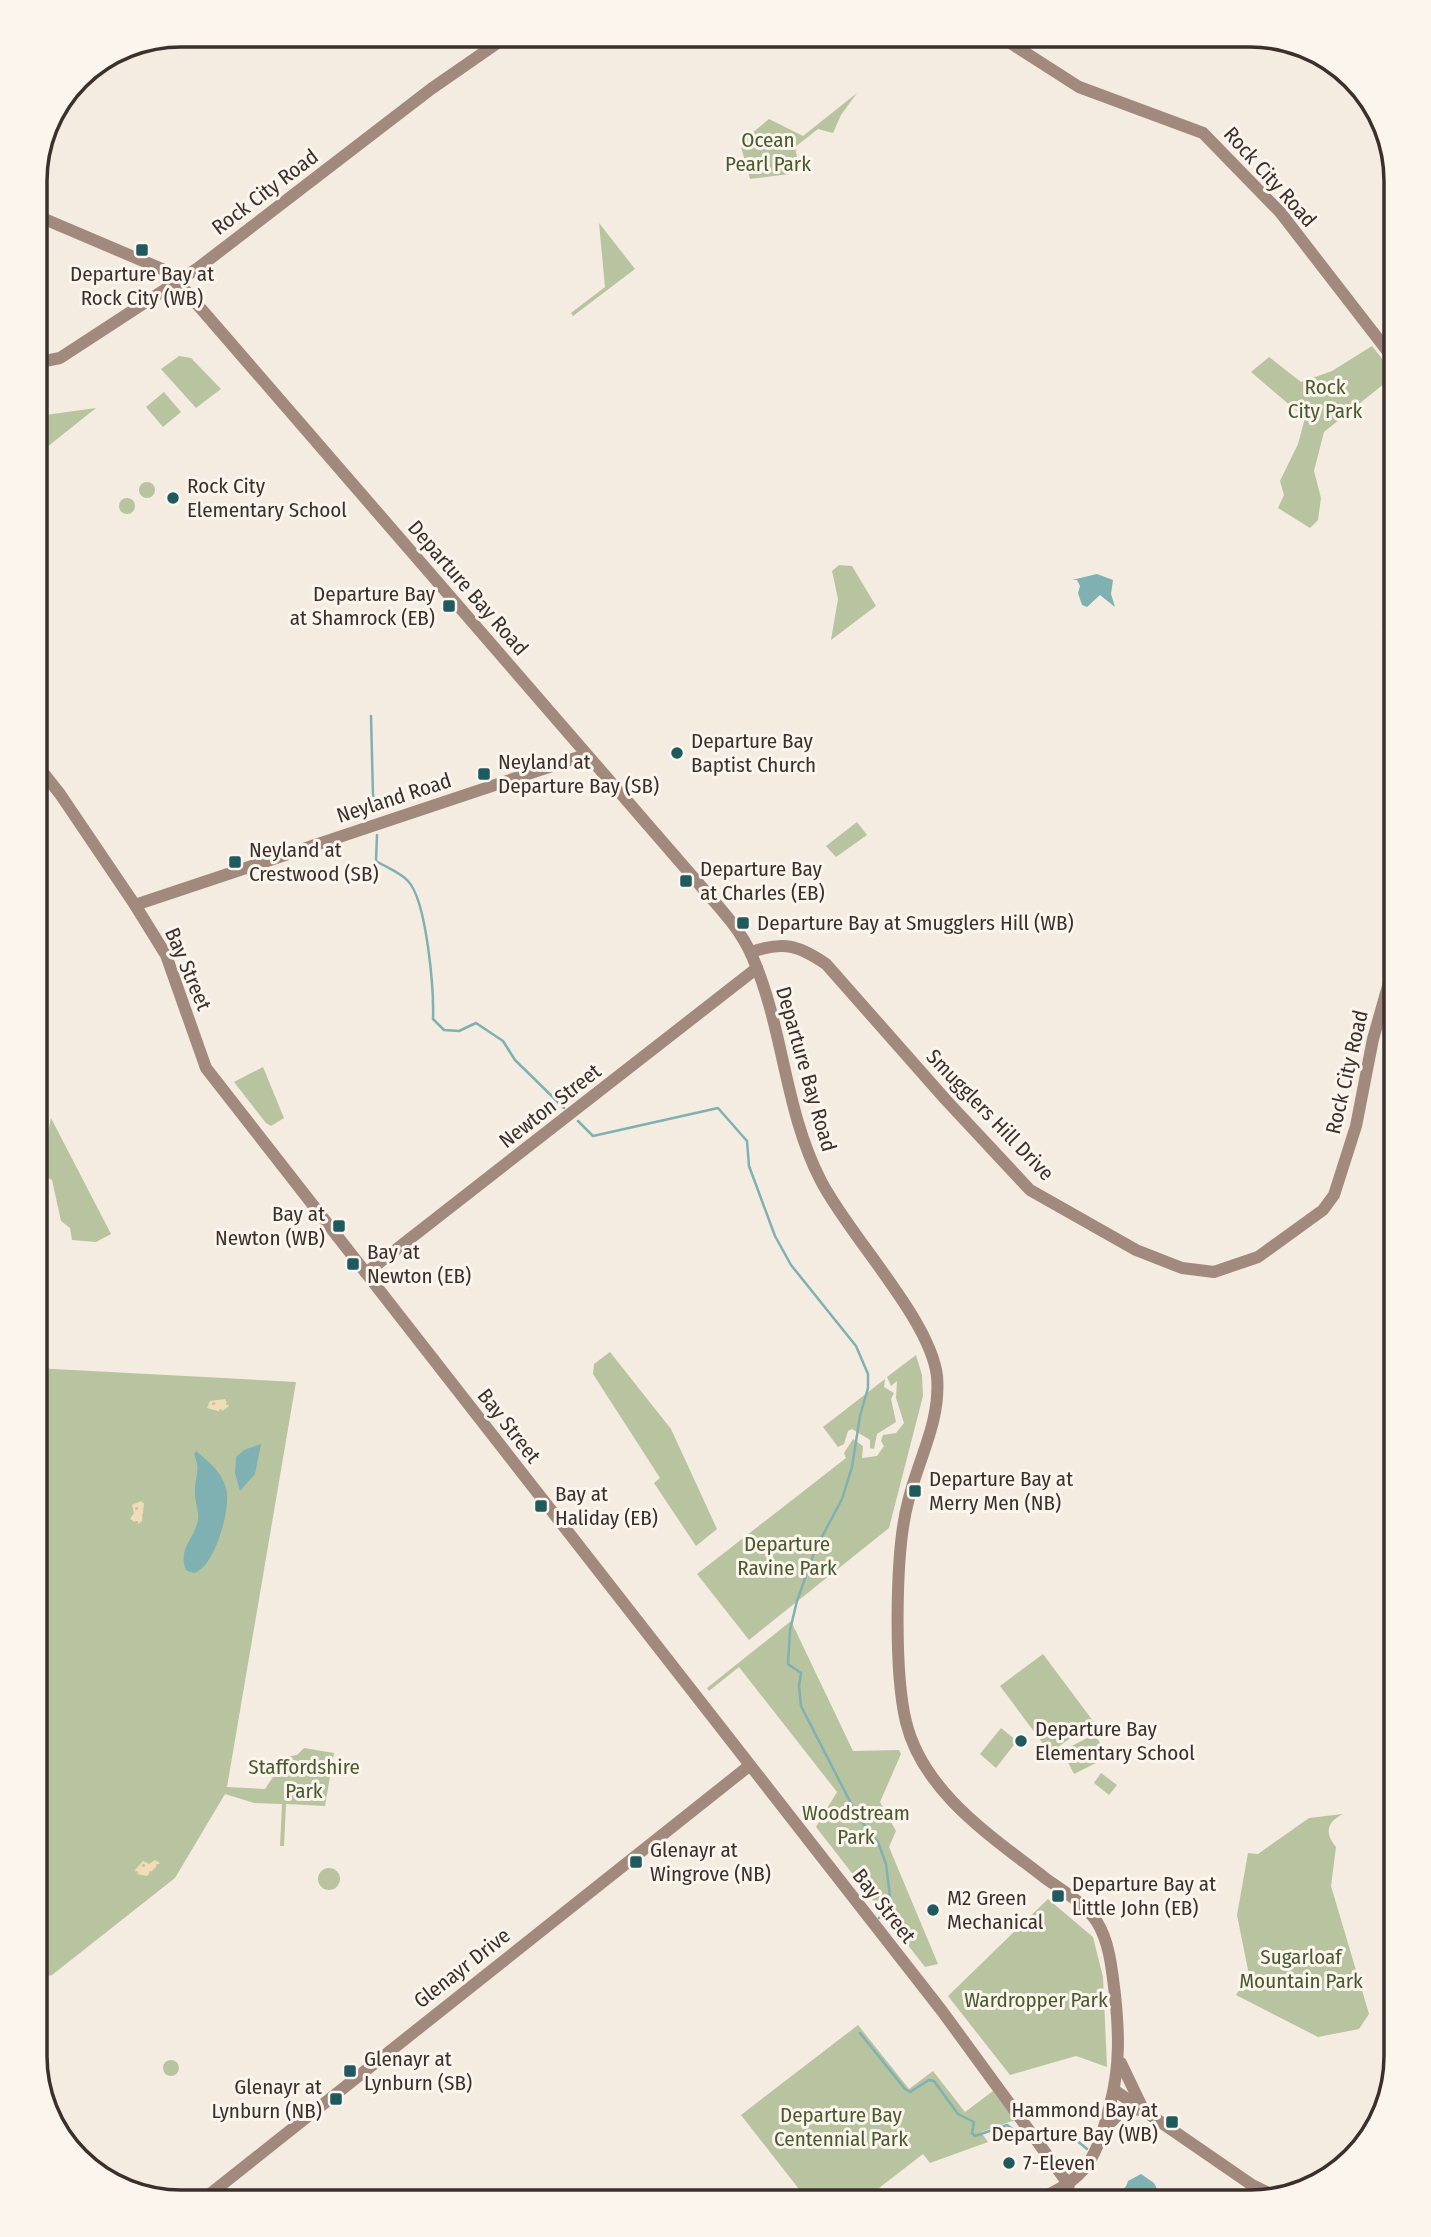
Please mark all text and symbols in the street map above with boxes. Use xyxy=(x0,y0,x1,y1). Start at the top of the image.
street label: Rock City Road xyxy=(1218,121,1322,233)
park label: Ocean Pearl Park xyxy=(725,127,811,177)
street label: Rock City Road xyxy=(207,144,323,240)
marker: Departure Bay at Rock City (WB) xyxy=(134,242,150,258)
place label: Departure Bay at Rock City (WB) xyxy=(70,261,214,311)
park label: Rock City Park xyxy=(1288,374,1362,424)
place label: Rock City Elementary School xyxy=(187,473,347,523)
marker: Rock City Elementary School xyxy=(165,490,181,506)
street label: Departure Bay Road xyxy=(402,515,534,661)
place label: Departure Bay at Shamrock (EB) xyxy=(290,581,436,631)
marker: Departure Bay at Shamrock (EB) xyxy=(441,598,457,614)
place label: Departure Bay Baptist Church xyxy=(691,728,816,778)
marker: Departure Bay Baptist Church xyxy=(669,745,685,761)
place label: Neyland at Departure Bay (SB) xyxy=(498,749,659,799)
marker: Neyland at Departure Bay (SB) xyxy=(476,766,492,782)
street label: Neyland Road xyxy=(333,767,455,829)
place label: Neyland at Crestwood (SB) xyxy=(249,837,379,887)
marker: Neyland at Crestwood (SB) xyxy=(227,854,243,870)
place label: Departure Bay at Charles (EB) xyxy=(700,856,825,906)
marker: Departure Bay at Charles (EB) xyxy=(678,873,694,889)
place label: Departure Bay at Smugglers Hill (WB) xyxy=(757,910,1074,936)
marker: Departure Bay at Smugglers Hill (WB) xyxy=(735,915,751,931)
street label: Bay Street xyxy=(159,924,217,1014)
street label: Departure Bay Road xyxy=(770,984,842,1154)
street label: Rock City Road xyxy=(1320,1007,1374,1137)
street label: Smugglers Hill Drive xyxy=(921,1044,1059,1186)
street label: Newton Street xyxy=(494,1058,606,1154)
place label: Bay at Newton (WB) xyxy=(215,1201,325,1251)
marker: Bay at Newton (WB) xyxy=(331,1218,347,1234)
place label: Bay at Newton (EB) xyxy=(367,1239,471,1289)
marker: Bay at Newton (EB) xyxy=(345,1256,361,1272)
street label: Bay Street xyxy=(472,1384,546,1469)
place label: Departure Bay at Merry Men (NB) xyxy=(929,1466,1073,1516)
place label: Bay at Haliday (EB) xyxy=(555,1481,658,1531)
marker: Departure Bay at Merry Men (NB) xyxy=(907,1483,923,1499)
marker: Bay at Haliday (EB) xyxy=(533,1498,549,1514)
park label: Departure Ravine Park xyxy=(737,1531,837,1581)
place label: Departure Bay Elementary School xyxy=(1035,1716,1195,1766)
marker: Departure Bay Elementary School xyxy=(1013,1733,1029,1749)
park label: Staffordshire Park xyxy=(248,1754,360,1804)
park label: Woodstream Park xyxy=(802,1800,910,1850)
place label: Glenayr at Wingrove (NB) xyxy=(650,1837,771,1887)
marker: Glenayr at Wingrove (NB) xyxy=(628,1854,644,1870)
street label: Bay Street xyxy=(847,1864,921,1949)
place label: Departure Bay at Little John (EB) xyxy=(1072,1871,1216,1921)
place label: M2 Green Mechanical xyxy=(947,1885,1044,1935)
marker: Departure Bay at Little John (EB) xyxy=(1050,1888,1066,1904)
marker: M2 Green Mechanical xyxy=(925,1902,941,1918)
street label: Glenayr Drive xyxy=(409,1922,515,2014)
park label: Sugarloaf Mountain Park xyxy=(1239,1944,1363,1994)
park label: Wardropper Park xyxy=(964,1987,1108,2013)
place label: Glenayr at Lynburn (SB) xyxy=(364,2046,472,2096)
marker: Glenayr at Lynburn (SB) xyxy=(342,2063,358,2079)
place label: Glenayr at Lynburn (NB) xyxy=(212,2074,322,2124)
marker: Glenayr at Lynburn (NB) xyxy=(328,2091,344,2107)
place label: Hammond Bay at Departure Bay (WB) xyxy=(992,2097,1158,2147)
park label: Departure Bay Centennial Park xyxy=(774,2102,908,2152)
marker: Hammond Bay at Departure Bay (WB) xyxy=(1164,2114,1180,2130)
place label: 7-Eleven xyxy=(1023,2150,1095,2176)
marker: 7-Eleven xyxy=(1001,2155,1017,2171)

